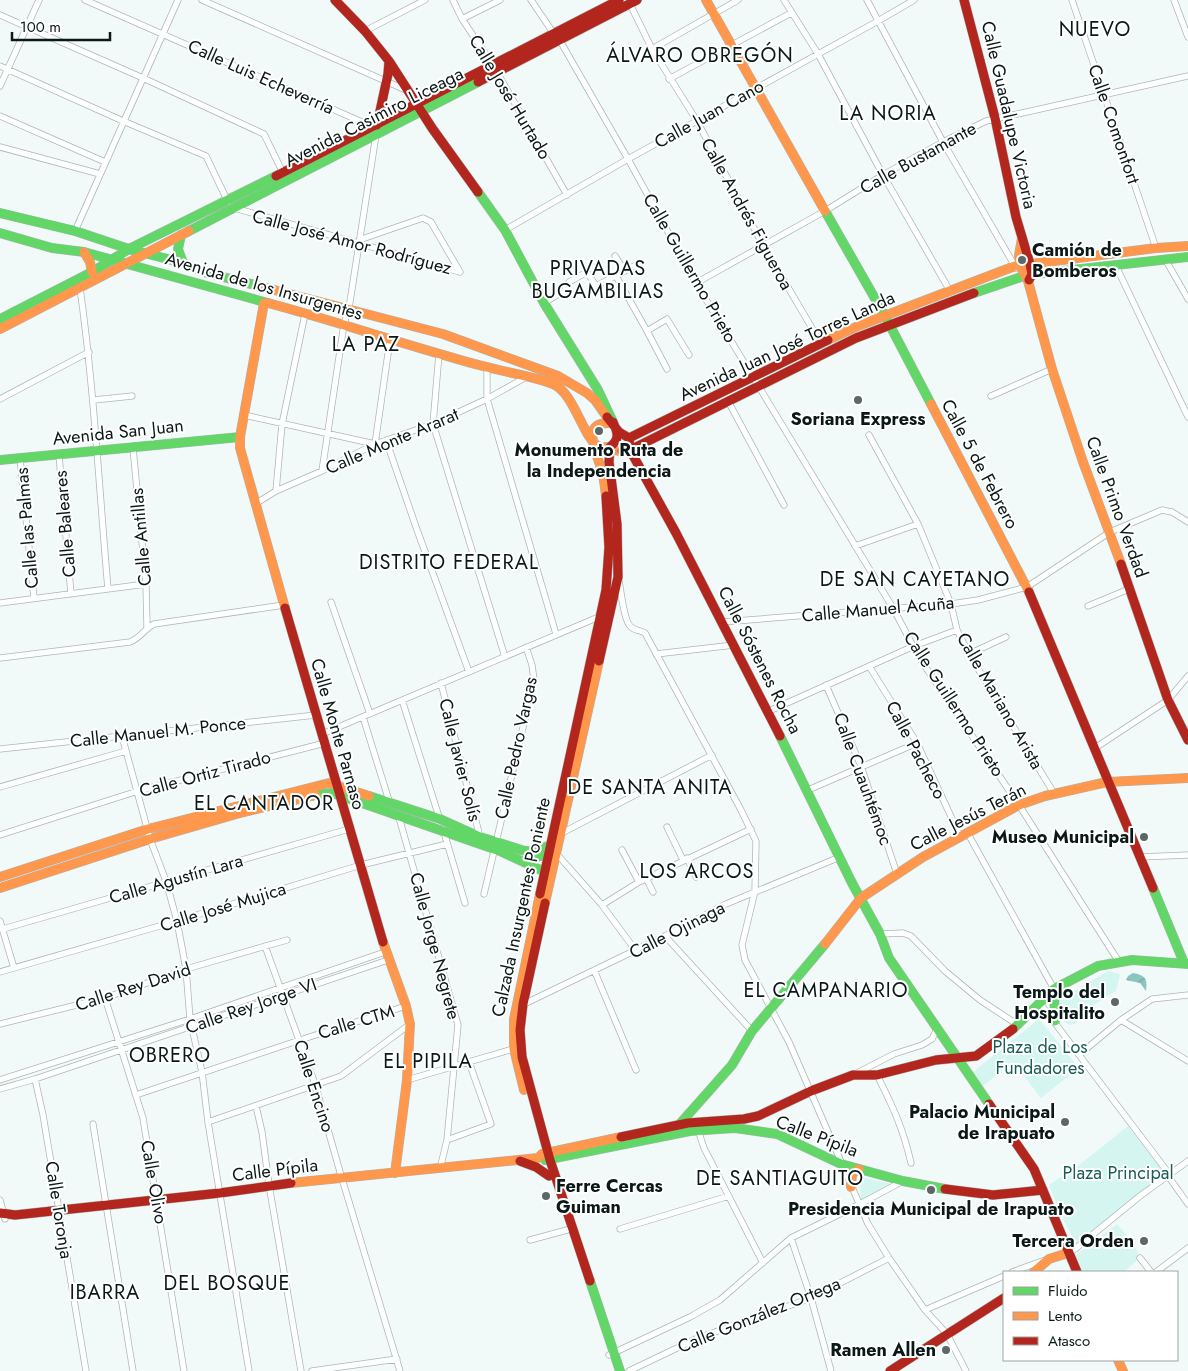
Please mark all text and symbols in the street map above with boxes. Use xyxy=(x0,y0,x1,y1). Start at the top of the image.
scale bar xyxy=(12,10,110,42)
district label: NUEVO xyxy=(1059,15,1131,44)
text: 100 m xyxy=(20,16,61,38)
street label: Calle Guadalupe Victoria xyxy=(975,18,1043,212)
street label: Calle José Hurtado xyxy=(462,30,558,165)
street label: Calle Luis Echeverría xyxy=(184,33,338,121)
district label: ÁLVARO OBREGÓN xyxy=(606,41,794,70)
street label: Avenida Casimiro Liceaga xyxy=(280,61,468,173)
street label: Calle Comonfort xyxy=(1081,61,1147,188)
street label: Calle Juan Cano xyxy=(650,73,769,155)
district label: LA NORIA xyxy=(839,99,937,128)
street label: Calle Bustamante xyxy=(855,115,981,201)
street label: Calle Andrés Figueroa xyxy=(694,133,800,295)
street label: Calle Guillermo Prieto xyxy=(637,188,744,348)
street label: Calle José Amor Rodríguez xyxy=(249,203,455,281)
place label: Camión de Bomberos xyxy=(1032,237,1122,284)
street label: Avenida de los Insurgentes xyxy=(162,245,366,327)
district label: PRIVADAS BUGAMBILIAS xyxy=(531,254,665,306)
marker: Camión de Bomberos xyxy=(1016,254,1028,266)
street label: Avenida Juan José Torres Landa xyxy=(675,285,899,407)
district label: LA PAZ xyxy=(332,330,400,359)
marker: Soriana Express xyxy=(852,394,864,406)
street label: Calle 5 de Febrero xyxy=(935,395,1025,534)
street label: Calle Monte Ararat xyxy=(321,401,463,481)
place label: Soriana Express xyxy=(791,406,925,432)
street label: Avenida San Juan xyxy=(51,412,185,452)
marker: Monumento Ruta de la Independencia xyxy=(593,425,605,437)
street label: Calle Primo Verdad xyxy=(1079,433,1155,581)
place label: Monumento Ruta de la Independencia xyxy=(515,437,683,484)
street label: Calle las Palmas xyxy=(9,466,45,590)
street label: Calle Baleares xyxy=(47,470,83,578)
street label: Calle Antillas xyxy=(124,487,158,587)
district label: DISTRITO FEDERAL xyxy=(359,548,539,577)
district label: DE SAN CAYETANO xyxy=(820,565,1010,594)
street label: Calle Sóstenes Rocha xyxy=(712,582,808,738)
street label: Calle Manuel Acuña xyxy=(801,589,955,629)
street label: Calle Guillermo Prieto xyxy=(897,626,1011,782)
street label: Calle Mariano Arista xyxy=(950,628,1050,774)
street label: Calle Monte Parnaso xyxy=(304,655,372,813)
street label: Calle Pedro Vargas xyxy=(488,675,544,821)
street label: Calle Javier Solís xyxy=(432,696,488,824)
street label: Calle Pacheco xyxy=(879,696,953,804)
street label: Calle Cuauhtémoc xyxy=(827,709,899,849)
street label: Calle Manuel M. Ponce xyxy=(69,710,247,754)
street label: Calle Ortiz Tirado xyxy=(136,744,274,804)
district label: DE SANTA ANITA xyxy=(568,773,732,802)
street label: Calle Jesús Terán xyxy=(905,777,1031,857)
district label: EL CANTADOR xyxy=(194,789,334,818)
street label: Calzada Insurgentes Poniente xyxy=(485,795,557,1019)
place label: Museo Municipal xyxy=(992,824,1134,850)
marker: Museo Municipal xyxy=(1138,831,1150,843)
street label: Calle Agustín Lara xyxy=(106,847,246,911)
district label: LOS ARCOS xyxy=(639,857,755,886)
street label: Calle Jorge Negrete xyxy=(403,870,467,1022)
street label: Calle José Mujica xyxy=(157,875,289,939)
street label: Calle Ojinaga xyxy=(625,895,729,965)
street label: Calle Rey David xyxy=(72,956,194,1018)
street label: Calle Rey Jorge VI xyxy=(182,971,320,1041)
district label: EL CAMPANARIO xyxy=(743,976,909,1005)
place label: Templo del Hospitalito xyxy=(1013,979,1105,1026)
marker: Templo del Hospitalito xyxy=(1109,996,1121,1008)
street label: Calle CTM xyxy=(315,998,397,1046)
park label: Plaza de Los Fundadores xyxy=(992,1034,1088,1081)
street label: Calle Encino xyxy=(287,1036,341,1136)
district label: OBRERO xyxy=(129,1041,211,1070)
district label: EL PIPILA xyxy=(383,1047,473,1076)
place label: Palacio Municipal de Irapuato xyxy=(909,1099,1055,1146)
street label: Calle Pípila xyxy=(772,1108,862,1164)
marker: Palacio Municipal de Irapuato xyxy=(1059,1116,1071,1128)
street label: Calle Olivo xyxy=(134,1138,174,1226)
street label: Calle Pípila xyxy=(231,1152,319,1188)
street label: Calle Toronja xyxy=(38,1159,80,1261)
park label: Plaza Principal xyxy=(1062,1160,1174,1186)
district label: DE SANTIAGUITO xyxy=(696,1164,864,1193)
place label: Ferre Cercas Guiman xyxy=(556,1173,663,1220)
marker: Presidencia Municipal de Irapuato xyxy=(925,1184,937,1196)
marker: Ferre Cercas Guiman xyxy=(540,1190,552,1202)
place label: Presidencia Municipal de Irapuato xyxy=(788,1196,1074,1222)
place label: Tercera Orden xyxy=(1013,1228,1134,1254)
marker: Tercera Orden xyxy=(1138,1235,1150,1247)
district label: DEL BOSQUE xyxy=(164,1269,290,1298)
street label: Calle González Ortega xyxy=(674,1270,844,1360)
legend xyxy=(1003,1271,1178,1361)
district label: IBARRA xyxy=(70,1278,140,1307)
text: Fluido xyxy=(1048,1280,1087,1302)
text: Lento xyxy=(1048,1305,1082,1327)
text: Atasco xyxy=(1048,1330,1090,1352)
place label: Ramen Allen xyxy=(830,1337,936,1363)
marker: Ramen Allen xyxy=(940,1344,952,1356)

